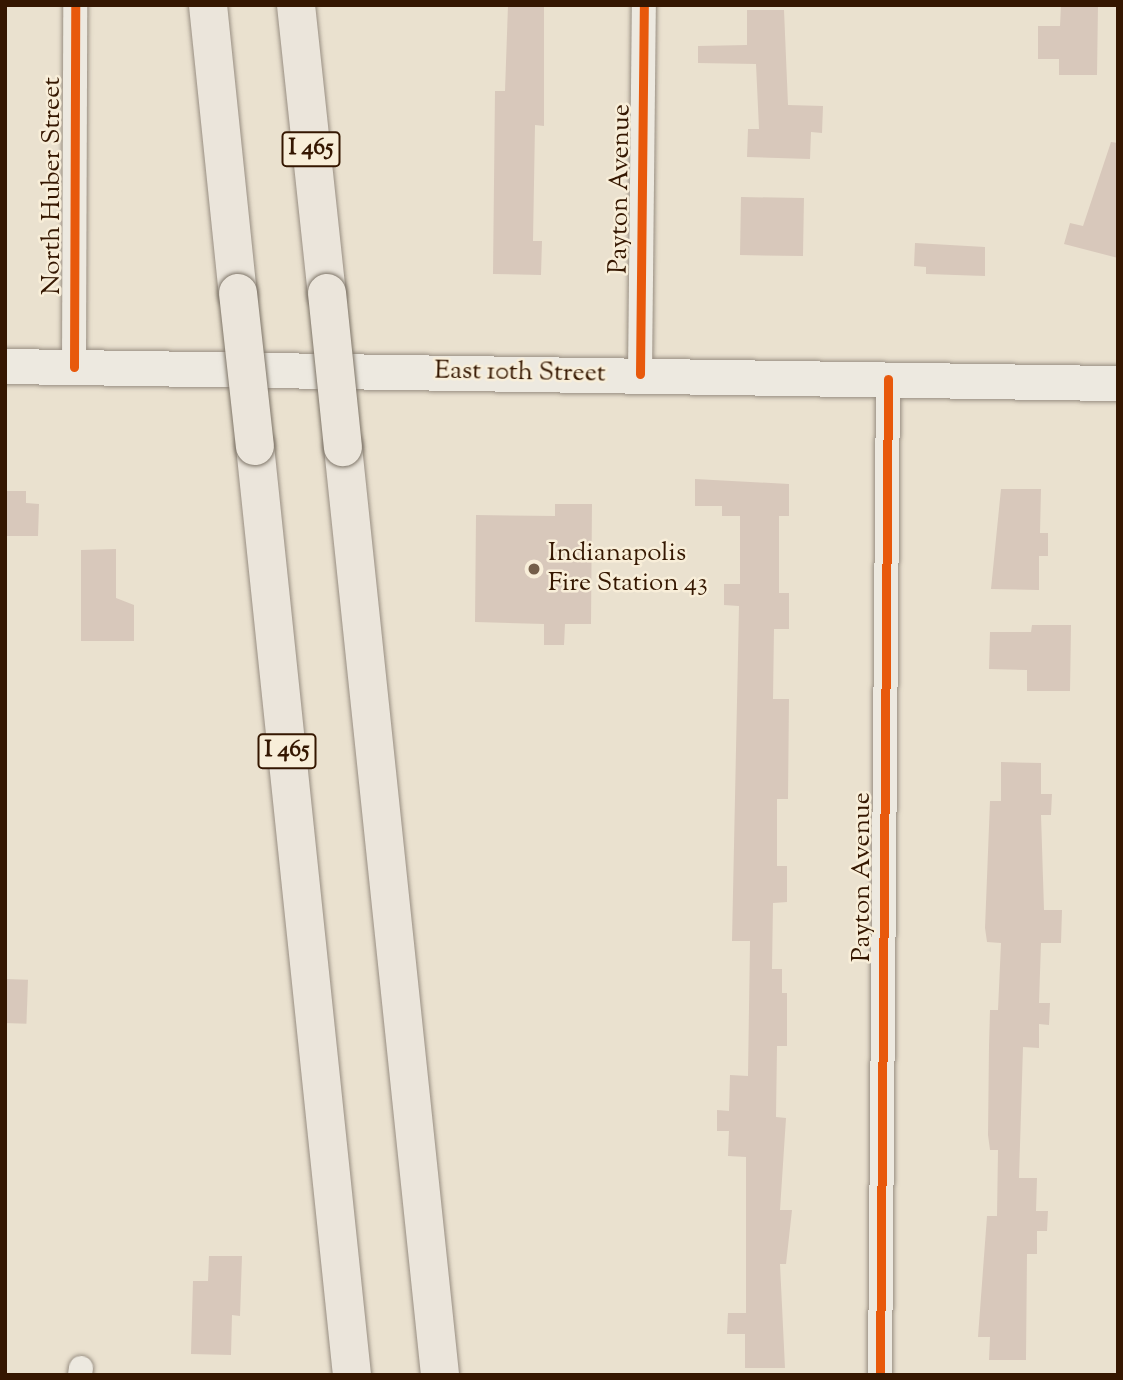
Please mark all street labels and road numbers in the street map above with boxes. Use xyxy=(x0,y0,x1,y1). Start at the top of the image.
street label: North Huber Street xyxy=(37,77,69,295)
street label: Payton Avenue xyxy=(604,104,638,274)
road number: I 465 xyxy=(281,128,341,169)
street label: East 10th Street xyxy=(434,356,606,390)
road number: I 465 xyxy=(257,730,317,772)
street label: Payton Avenue xyxy=(847,792,879,962)

